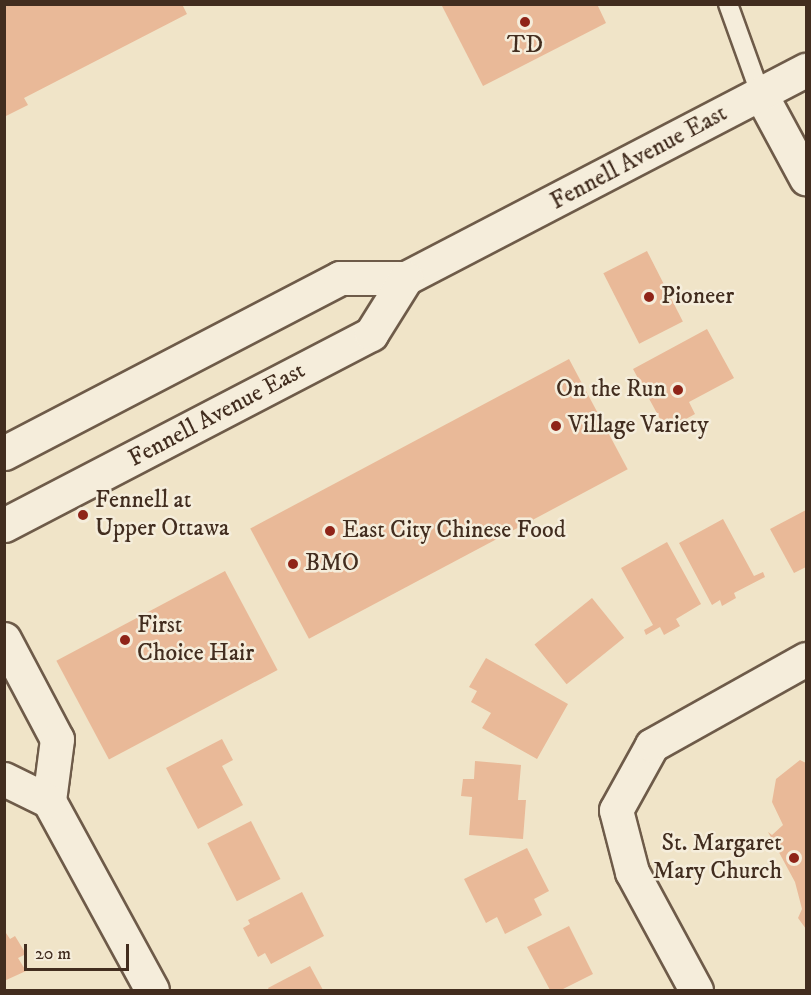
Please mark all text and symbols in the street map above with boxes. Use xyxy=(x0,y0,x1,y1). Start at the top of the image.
marker: TD xyxy=(518,15,532,29)
place label: TD xyxy=(507,32,543,60)
street label: Fennell Avenue East xyxy=(546,99,732,217)
place label: Pioneer xyxy=(661,283,734,311)
marker: Pioneer xyxy=(642,290,656,304)
street label: Fennell Avenue East xyxy=(124,356,310,474)
place label: On the Run xyxy=(556,376,666,404)
marker: On the Run xyxy=(671,383,685,397)
place label: Village Variety xyxy=(568,412,709,440)
marker: Village Variety xyxy=(549,419,563,433)
place label: Fennell at Upper Ottawa xyxy=(95,487,229,543)
marker: Fennell at Upper Ottawa xyxy=(76,508,90,522)
place label: East City Chinese Food xyxy=(342,517,566,545)
marker: East City Chinese Food xyxy=(323,524,337,538)
place label: BMO xyxy=(305,550,359,578)
marker: BMO xyxy=(286,557,300,571)
place label: First Choice Hair xyxy=(137,612,254,668)
marker: First Choice Hair xyxy=(118,633,132,647)
place label: St. Margaret Mary Church xyxy=(653,830,782,886)
marker: St. Margaret Mary Church xyxy=(787,851,801,865)
scale bar xyxy=(27,932,132,970)
text: 20 m xyxy=(35,943,71,965)

